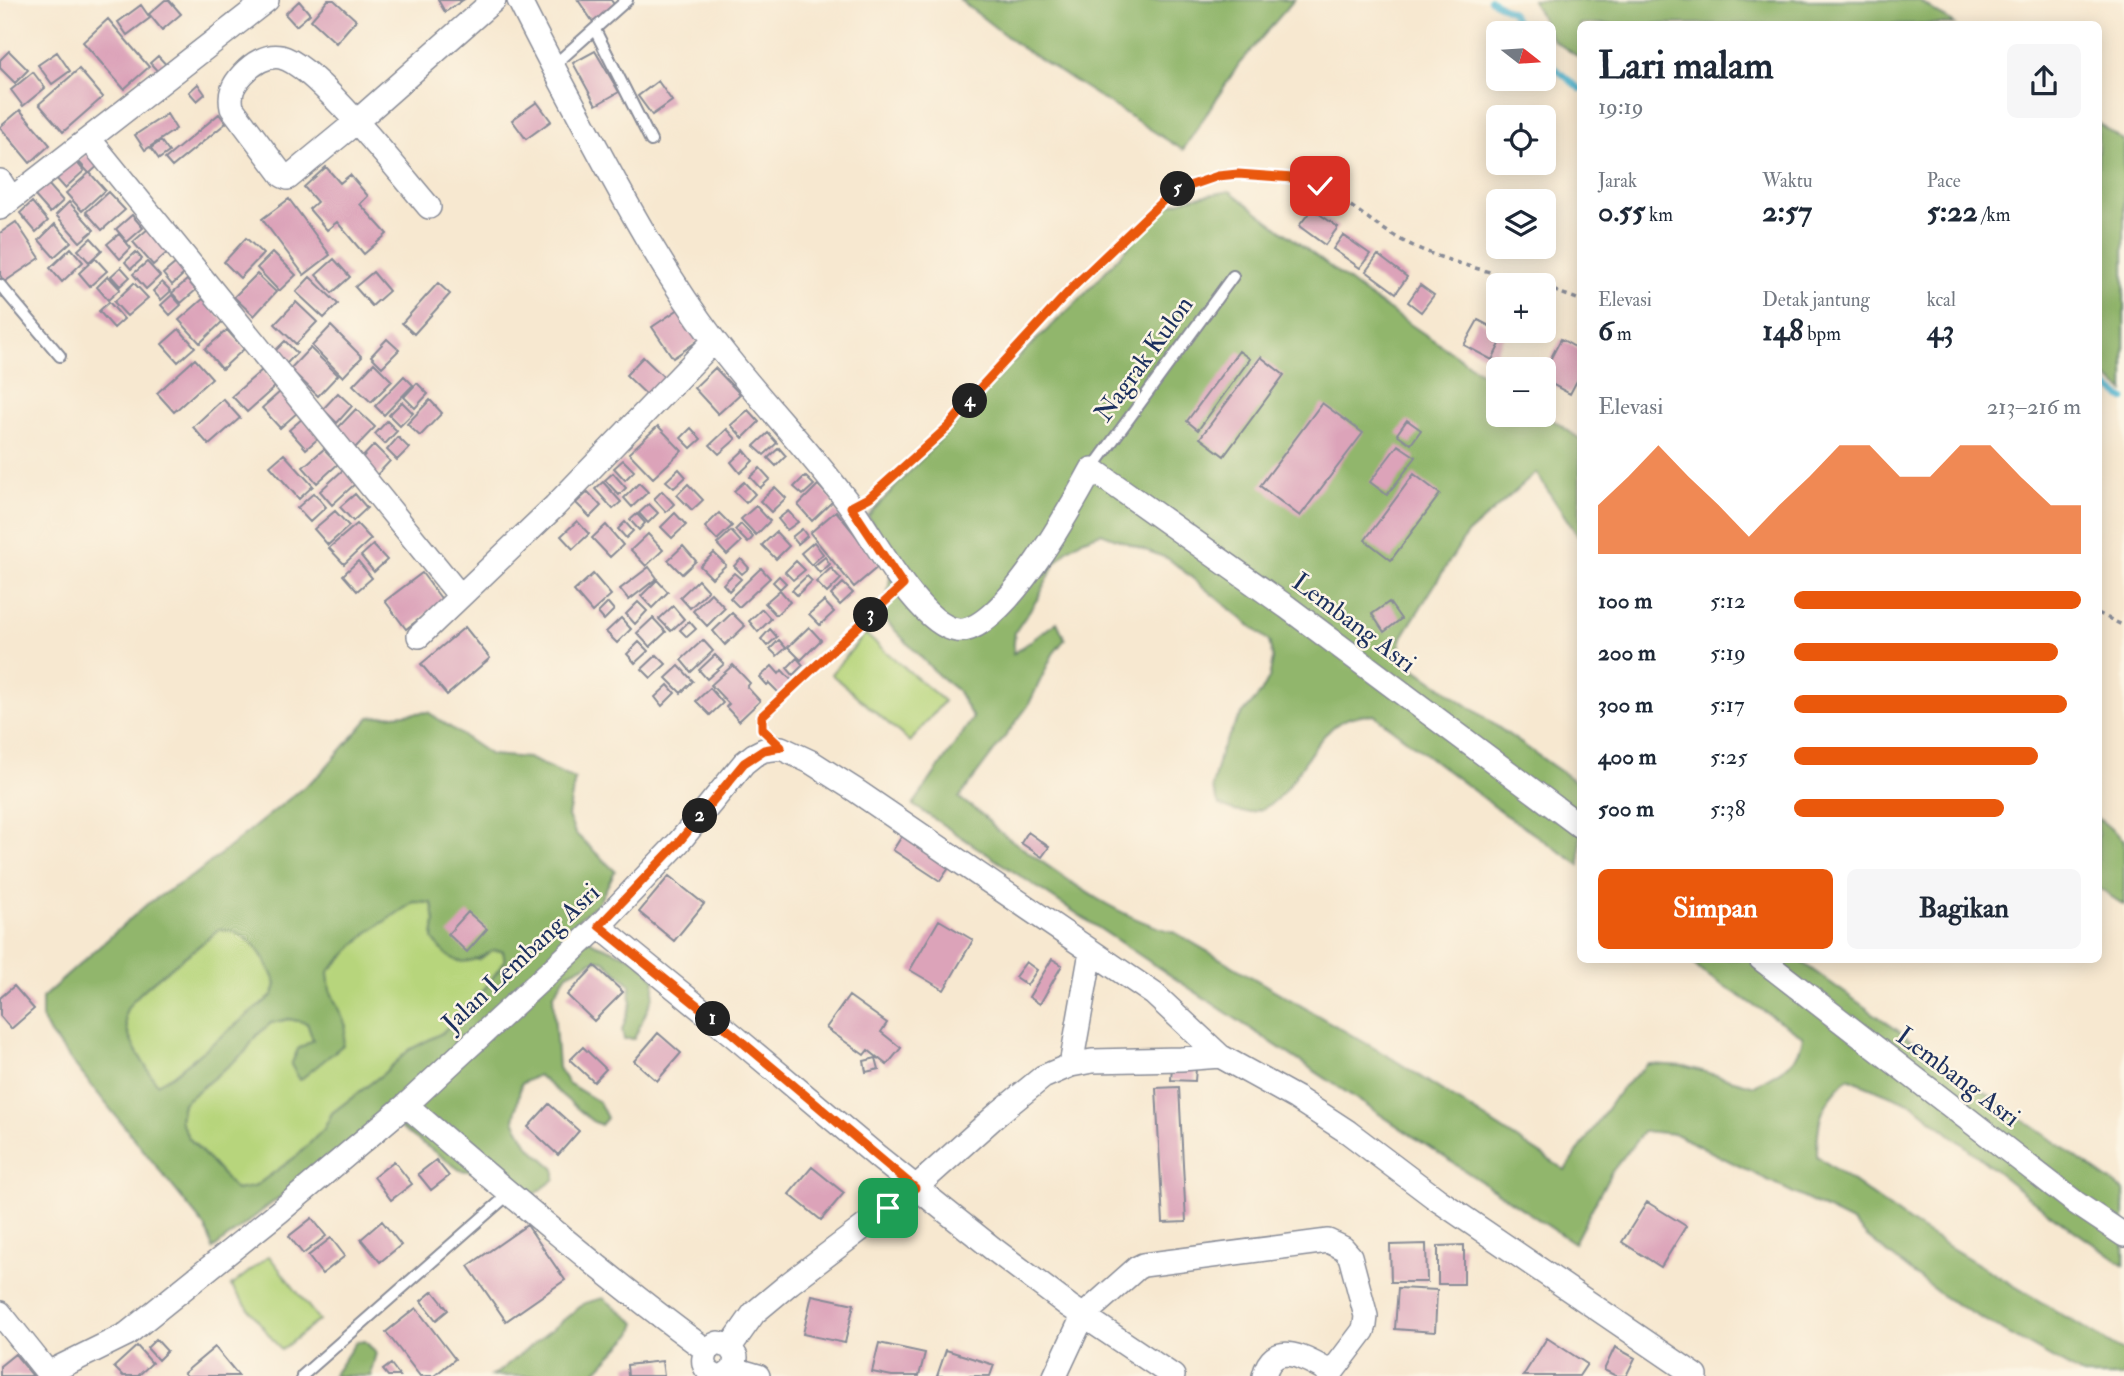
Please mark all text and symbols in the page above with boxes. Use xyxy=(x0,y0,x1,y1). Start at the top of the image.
north arrow xyxy=(1486,21,1556,91)
map controls xyxy=(1486,21,1556,427)
text: Lari malam xyxy=(1598,42,1773,90)
button: share xyxy=(2007,44,2081,118)
text: 19:19 xyxy=(1598,92,1644,121)
button: locate xyxy=(1486,105,1556,175)
pin xyxy=(1290,156,1350,216)
icon: check xyxy=(1301,167,1339,205)
text: Jarak xyxy=(1598,169,1637,193)
text: Waktu xyxy=(1762,169,1813,193)
text: Pace xyxy=(1927,169,1961,193)
pin: 5 xyxy=(1160,172,1196,206)
text: 5 xyxy=(1173,176,1182,200)
button: layers xyxy=(1486,189,1556,259)
text: 0.55 xyxy=(1598,193,1645,230)
text: 2:57 xyxy=(1762,193,1812,230)
text: 5:22 xyxy=(1927,193,1978,230)
text: km xyxy=(1645,203,1673,227)
text: /km xyxy=(1978,203,2010,227)
button: + xyxy=(1486,273,1556,343)
text: Elevasi xyxy=(1598,288,1652,312)
text: Detak jantung xyxy=(1762,288,1870,312)
text: kcal xyxy=(1927,288,1956,312)
street label: Nagrak Kulon xyxy=(1088,290,1200,428)
text: 6 xyxy=(1598,312,1613,349)
text: 148 xyxy=(1762,312,1803,349)
text: 43 xyxy=(1927,312,1954,349)
text: m xyxy=(1613,322,1632,346)
text: bpm xyxy=(1803,322,1841,346)
button: − xyxy=(1486,357,1556,427)
pin: 4 xyxy=(953,384,988,418)
text: 4 xyxy=(964,388,975,412)
text: Elevasi xyxy=(1598,392,1663,421)
text: 213–216 m xyxy=(1987,392,2081,421)
street label: Lembang Asri xyxy=(1286,566,1422,680)
text: 100 m xyxy=(1598,586,1652,615)
text: 5:12 xyxy=(1710,586,1746,615)
pin: 3 xyxy=(854,598,888,632)
text: 3 xyxy=(867,602,874,626)
text: 200 m xyxy=(1598,638,1656,667)
text: 5:19 xyxy=(1710,638,1746,667)
text: 300 m xyxy=(1598,690,1653,719)
text: 5:17 xyxy=(1710,690,1745,719)
text: 400 m xyxy=(1598,742,1657,771)
text: 5:25 xyxy=(1710,742,1748,771)
text: 500 m xyxy=(1598,794,1654,823)
text: 5:38 xyxy=(1710,794,1745,823)
pin: 2 xyxy=(682,798,718,834)
text: 2 xyxy=(695,803,704,827)
button: Simpan xyxy=(1598,869,1833,949)
button: Bagikan xyxy=(1847,869,2081,949)
street label: Jalan Lembang Asri xyxy=(435,877,606,1040)
pin: 1 xyxy=(696,1002,730,1036)
text: 1 xyxy=(709,1006,716,1030)
street label: Lembang Asri xyxy=(1890,1020,2026,1134)
pin xyxy=(858,1178,918,1238)
icon: arrive xyxy=(869,1189,907,1227)

